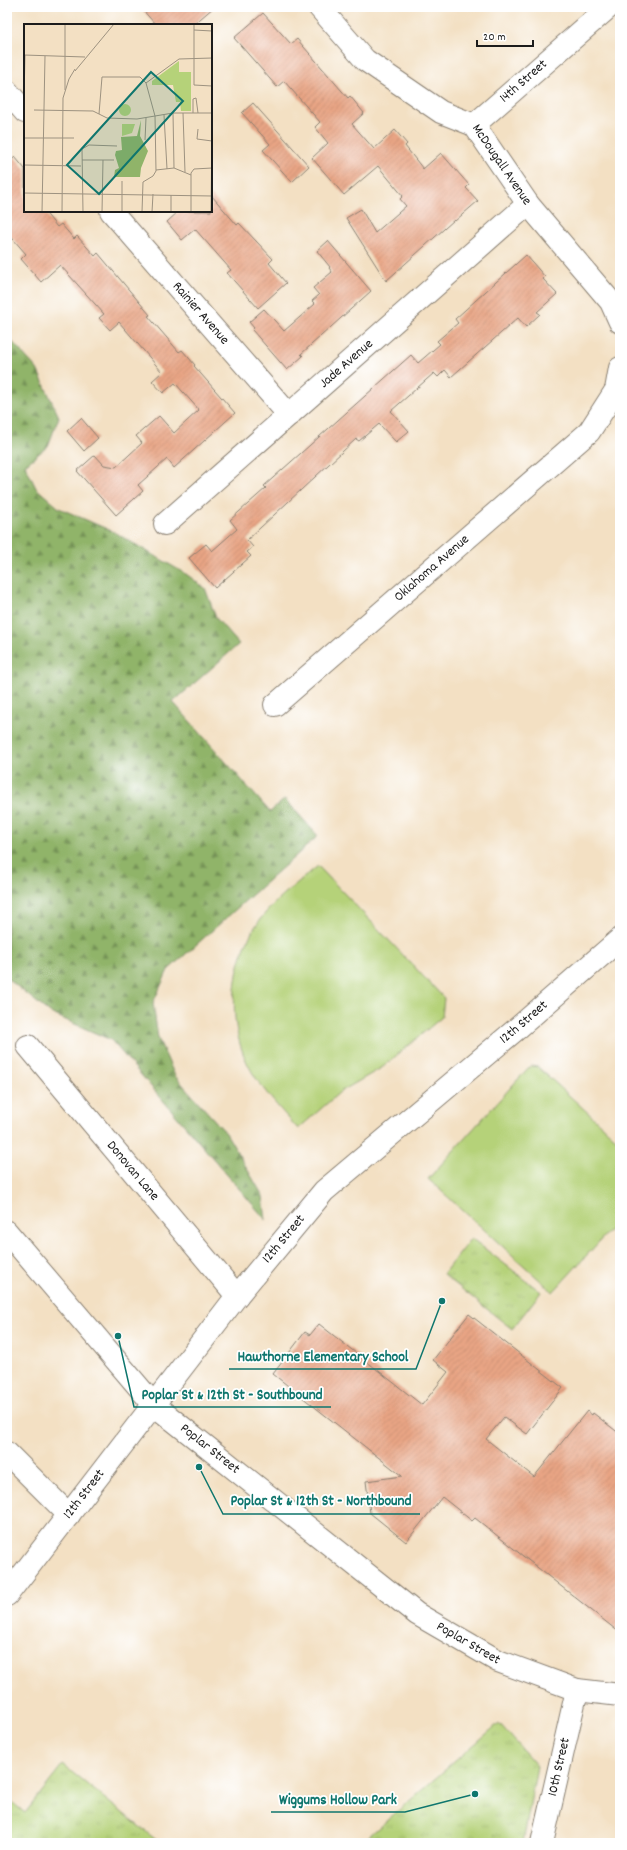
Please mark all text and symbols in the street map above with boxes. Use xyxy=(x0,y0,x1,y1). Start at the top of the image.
scale bar xyxy=(477,22,533,48)
inset map xyxy=(24,24,212,212)
text: 20 m xyxy=(483,29,506,46)
street label: 14th Street xyxy=(495,55,552,108)
street label: McDougall Avenue xyxy=(466,120,536,209)
street label: Rainier Avenue xyxy=(167,278,234,349)
street label: Jade Avenue xyxy=(315,335,378,393)
street label: Oklahoma Avenue xyxy=(390,530,474,607)
street label: 12th Street xyxy=(495,996,552,1049)
street label: Donovan Lane xyxy=(101,1137,164,1206)
street label: 12th Street xyxy=(258,1210,310,1268)
callout: Hawthorne Elementary School xyxy=(229,1342,416,1369)
text: Hawthorne Elementary School xyxy=(238,1347,409,1369)
callout: Poplar St & 12th St - Southbound xyxy=(134,1380,331,1407)
text: Poplar St & 12th St - Southbound xyxy=(141,1385,323,1407)
street label: Poplar Street xyxy=(175,1419,244,1479)
street label: 12th Street xyxy=(59,1465,110,1523)
callout: Poplar St & 12th St - Northbound xyxy=(223,1487,420,1514)
text: Poplar St & 12th St - Northbound xyxy=(230,1491,412,1513)
street label: Poplar Street xyxy=(432,1617,504,1670)
street label: 10th Street xyxy=(543,1736,576,1798)
callout: Wiggums Hollow Park xyxy=(271,1785,405,1812)
text: Wiggums Hollow Park xyxy=(279,1790,397,1812)

